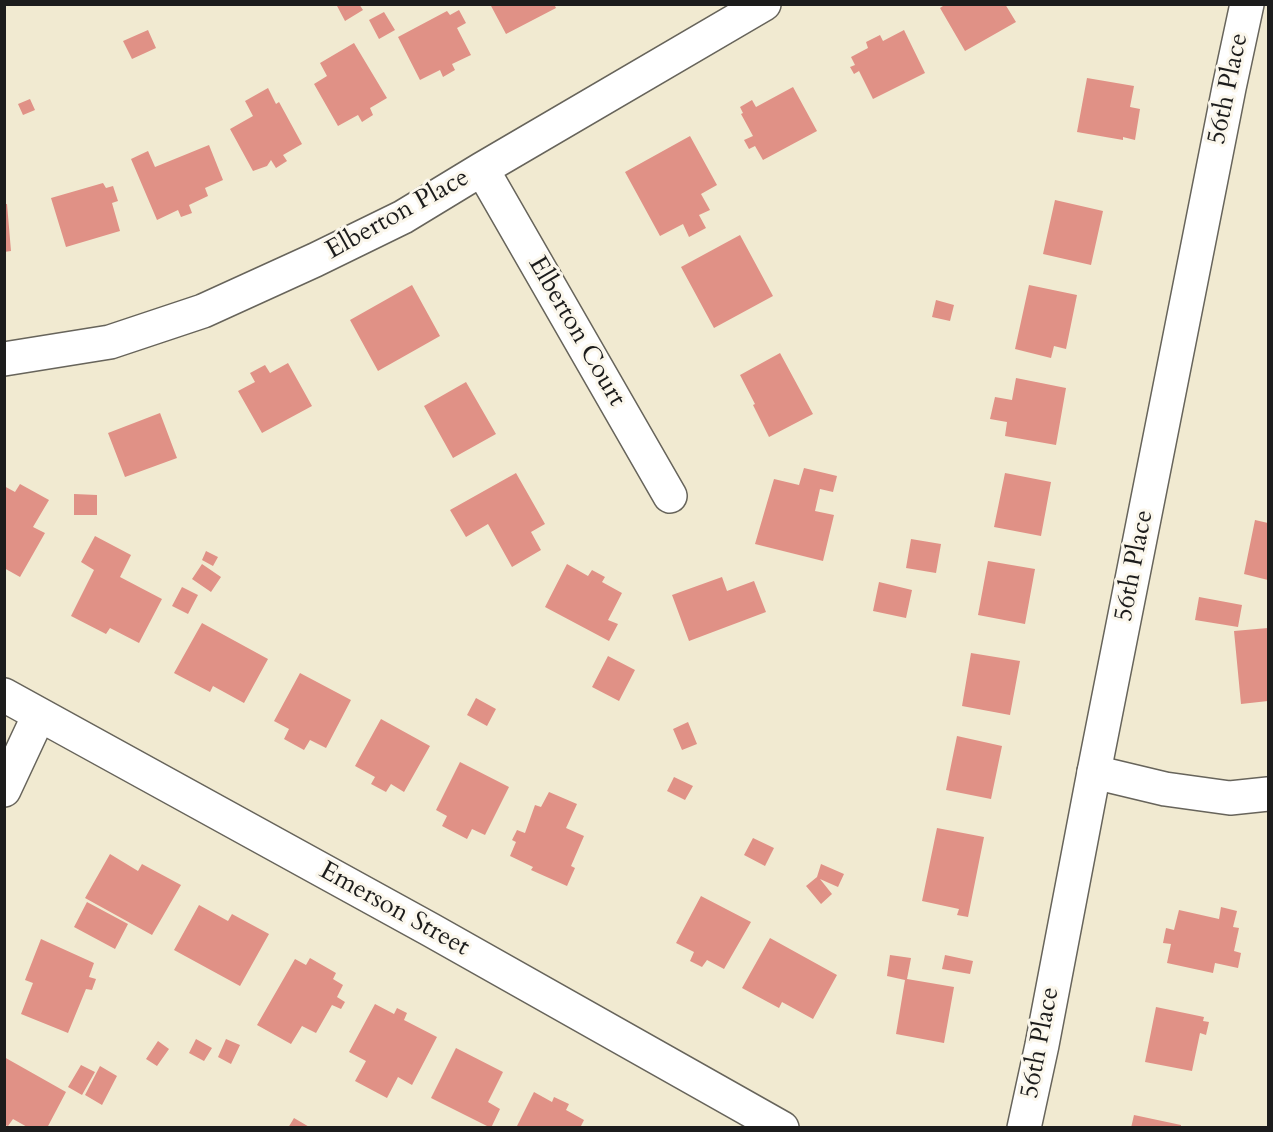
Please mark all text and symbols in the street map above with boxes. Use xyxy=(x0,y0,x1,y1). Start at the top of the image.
street label: 56th Place xyxy=(1202,30,1256,148)
street label: Elberton Place xyxy=(321,163,475,267)
street label: Elberton Court xyxy=(521,252,631,412)
street label: 56th Place xyxy=(1109,508,1161,624)
street label: Emerson Street xyxy=(314,856,474,964)
street label: 56th Place xyxy=(1015,985,1067,1101)

